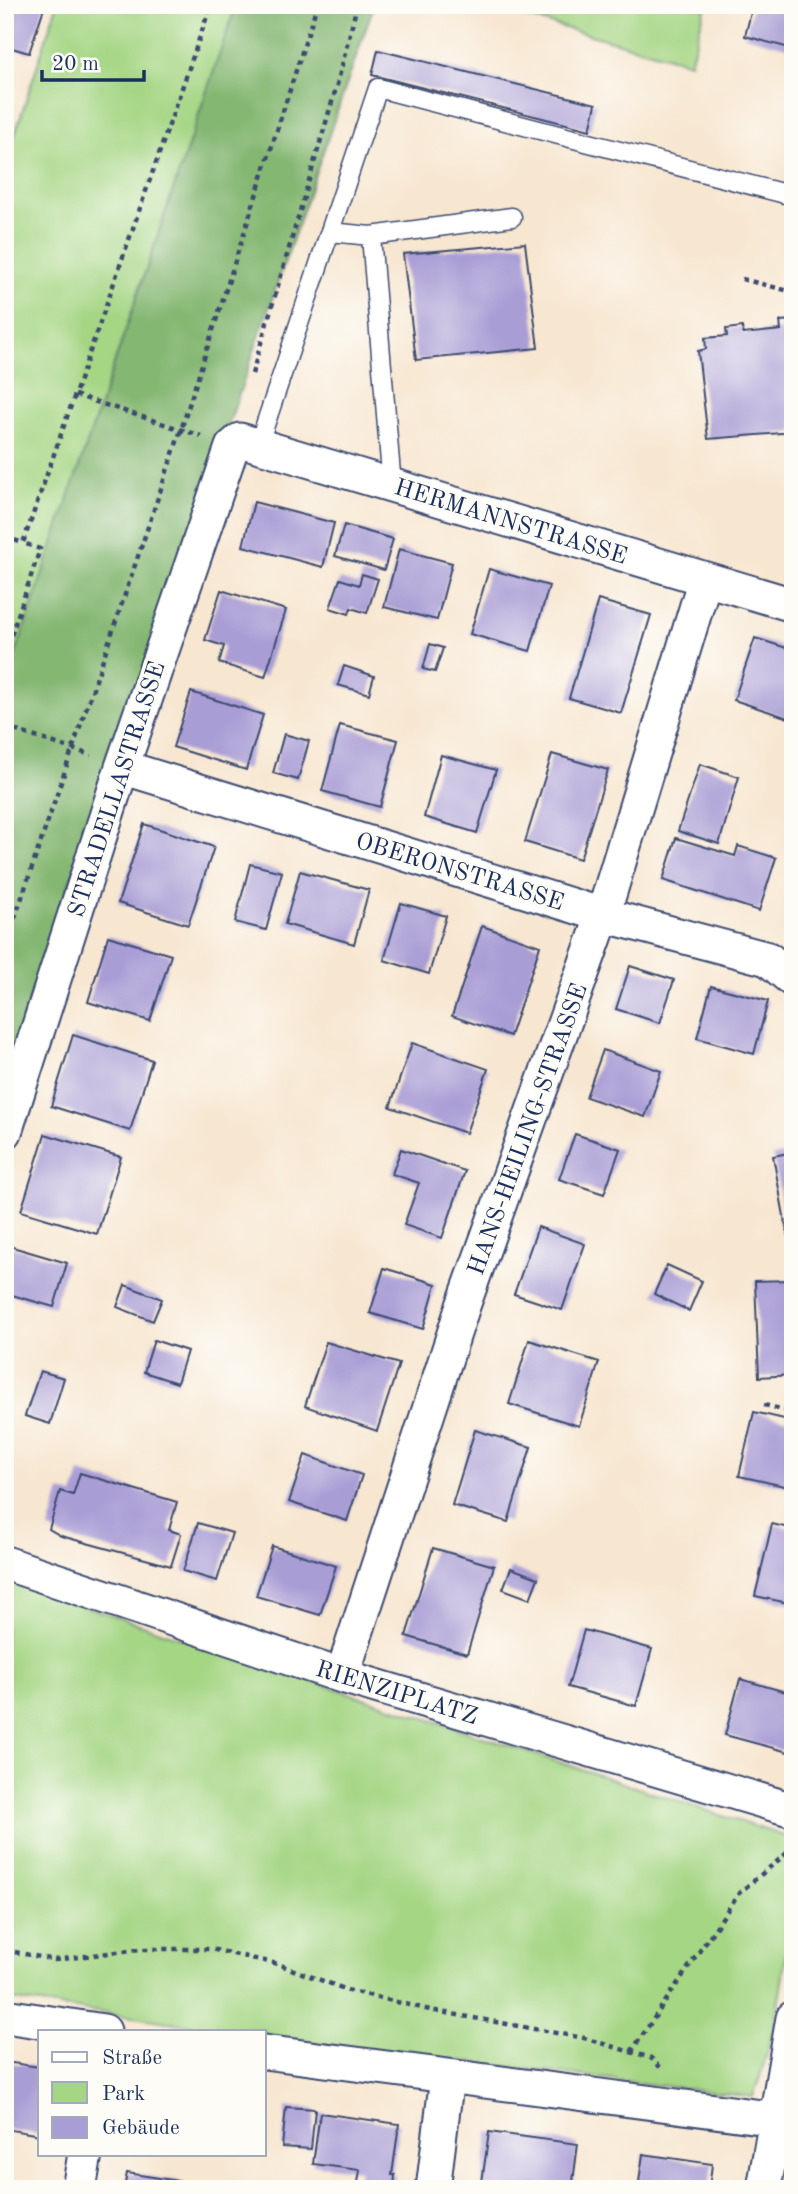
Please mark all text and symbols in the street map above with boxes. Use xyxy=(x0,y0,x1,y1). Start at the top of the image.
scale bar xyxy=(42,38,144,82)
text: 20 m xyxy=(52,54,99,75)
street label: HERMANNSTRASSE xyxy=(391,476,630,570)
street label: STRADELLASTRASSE xyxy=(65,659,171,920)
street label: OBERONSTRASSE xyxy=(353,830,566,916)
street label: HANS-HEILING-STRASSE xyxy=(465,981,593,1279)
street label: RIENZIPLATZ xyxy=(312,1658,480,1730)
legend xyxy=(38,2030,266,2156)
text: Straße xyxy=(102,2048,162,2069)
text: Park xyxy=(102,2084,145,2105)
text: Gebäude xyxy=(102,2118,180,2139)

